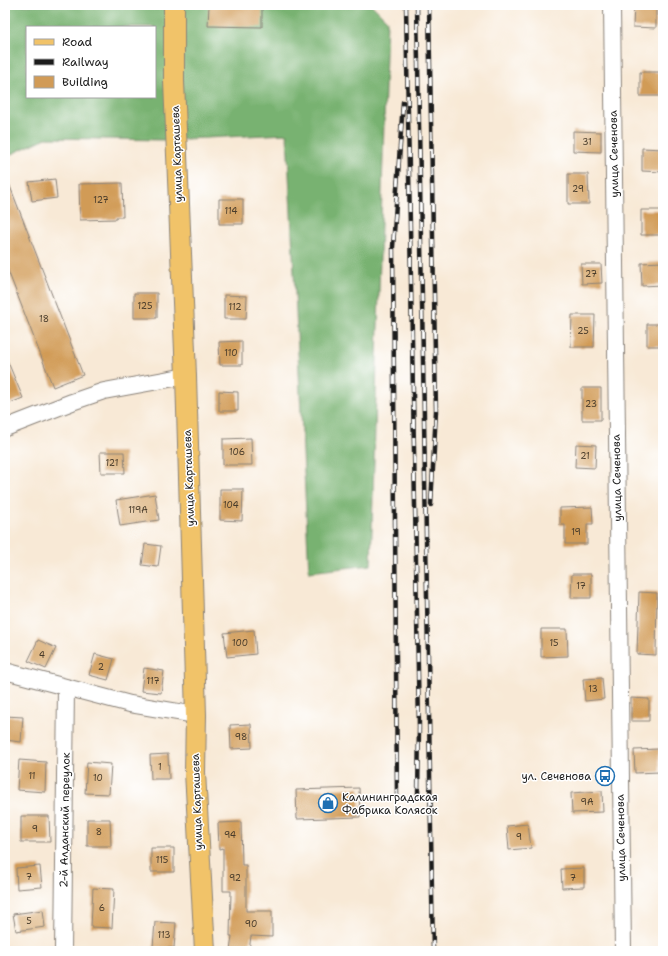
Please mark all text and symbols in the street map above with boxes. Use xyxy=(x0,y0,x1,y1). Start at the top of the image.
legend xyxy=(26,26,156,98)
text: Road xyxy=(62,34,93,50)
text: Railway xyxy=(62,54,109,70)
text: Building xyxy=(62,74,108,90)
street label: улица Карташева xyxy=(168,105,186,203)
street label: улица Сеченова xyxy=(606,110,622,198)
house number: 31 xyxy=(582,136,592,148)
house number: 29 xyxy=(572,183,584,195)
house number: 127 xyxy=(93,194,109,206)
house number: 114 xyxy=(224,205,238,217)
house number: 27 xyxy=(585,268,597,280)
house number: 125 xyxy=(138,300,152,312)
house number: 112 xyxy=(228,301,242,313)
house number: 18 xyxy=(39,313,49,325)
house number: 25 xyxy=(577,325,589,337)
house number: 110 xyxy=(224,347,238,359)
house number: 23 xyxy=(585,398,597,410)
street label: улица Карташева xyxy=(180,429,198,527)
street label: улица Сеченова xyxy=(609,434,625,522)
house number: 106 xyxy=(229,446,245,458)
house number: 21 xyxy=(580,450,590,462)
house number: 121 xyxy=(106,457,118,469)
house number: 104 xyxy=(223,499,239,511)
house number: 119А xyxy=(128,504,148,516)
house number: 19 xyxy=(571,526,581,538)
house number: 17 xyxy=(576,580,586,592)
house number: 100 xyxy=(232,637,248,649)
house number: 15 xyxy=(549,637,559,649)
house number: 4 xyxy=(39,649,45,661)
house number: 2 xyxy=(98,661,104,673)
house number: 117 xyxy=(146,675,160,687)
house number: 13 xyxy=(588,683,598,695)
house number: 98 xyxy=(235,731,247,743)
street label: 2-й Алданский переулок xyxy=(56,752,74,888)
street label: улица Карташева xyxy=(188,753,206,851)
house number: 1 xyxy=(158,761,162,773)
bus stop icon: ул. Сеченова xyxy=(594,765,616,787)
place label: ул. Сеченова xyxy=(522,769,591,784)
house number: 11 xyxy=(28,770,36,782)
house number: 10 xyxy=(93,772,103,784)
place label: Калининградская Фабрика Колясок xyxy=(342,790,438,818)
shop icon: Калининградская Фабрика Колясок xyxy=(317,792,339,814)
street label: улица Сеченова xyxy=(613,794,629,882)
house number: 9А xyxy=(581,796,594,808)
house number: 9 xyxy=(32,823,38,835)
house number: 8 xyxy=(96,826,102,838)
house number: 94 xyxy=(224,829,236,841)
house number: 9 xyxy=(516,831,522,843)
house number: 115 xyxy=(156,854,168,866)
house number: 7 xyxy=(26,871,32,883)
house number: 92 xyxy=(229,872,241,884)
house number: 7 xyxy=(570,872,576,884)
house number: 6 xyxy=(99,902,105,914)
house number: 5 xyxy=(26,915,32,927)
house number: 90 xyxy=(245,918,257,930)
house number: 113 xyxy=(157,929,171,941)

